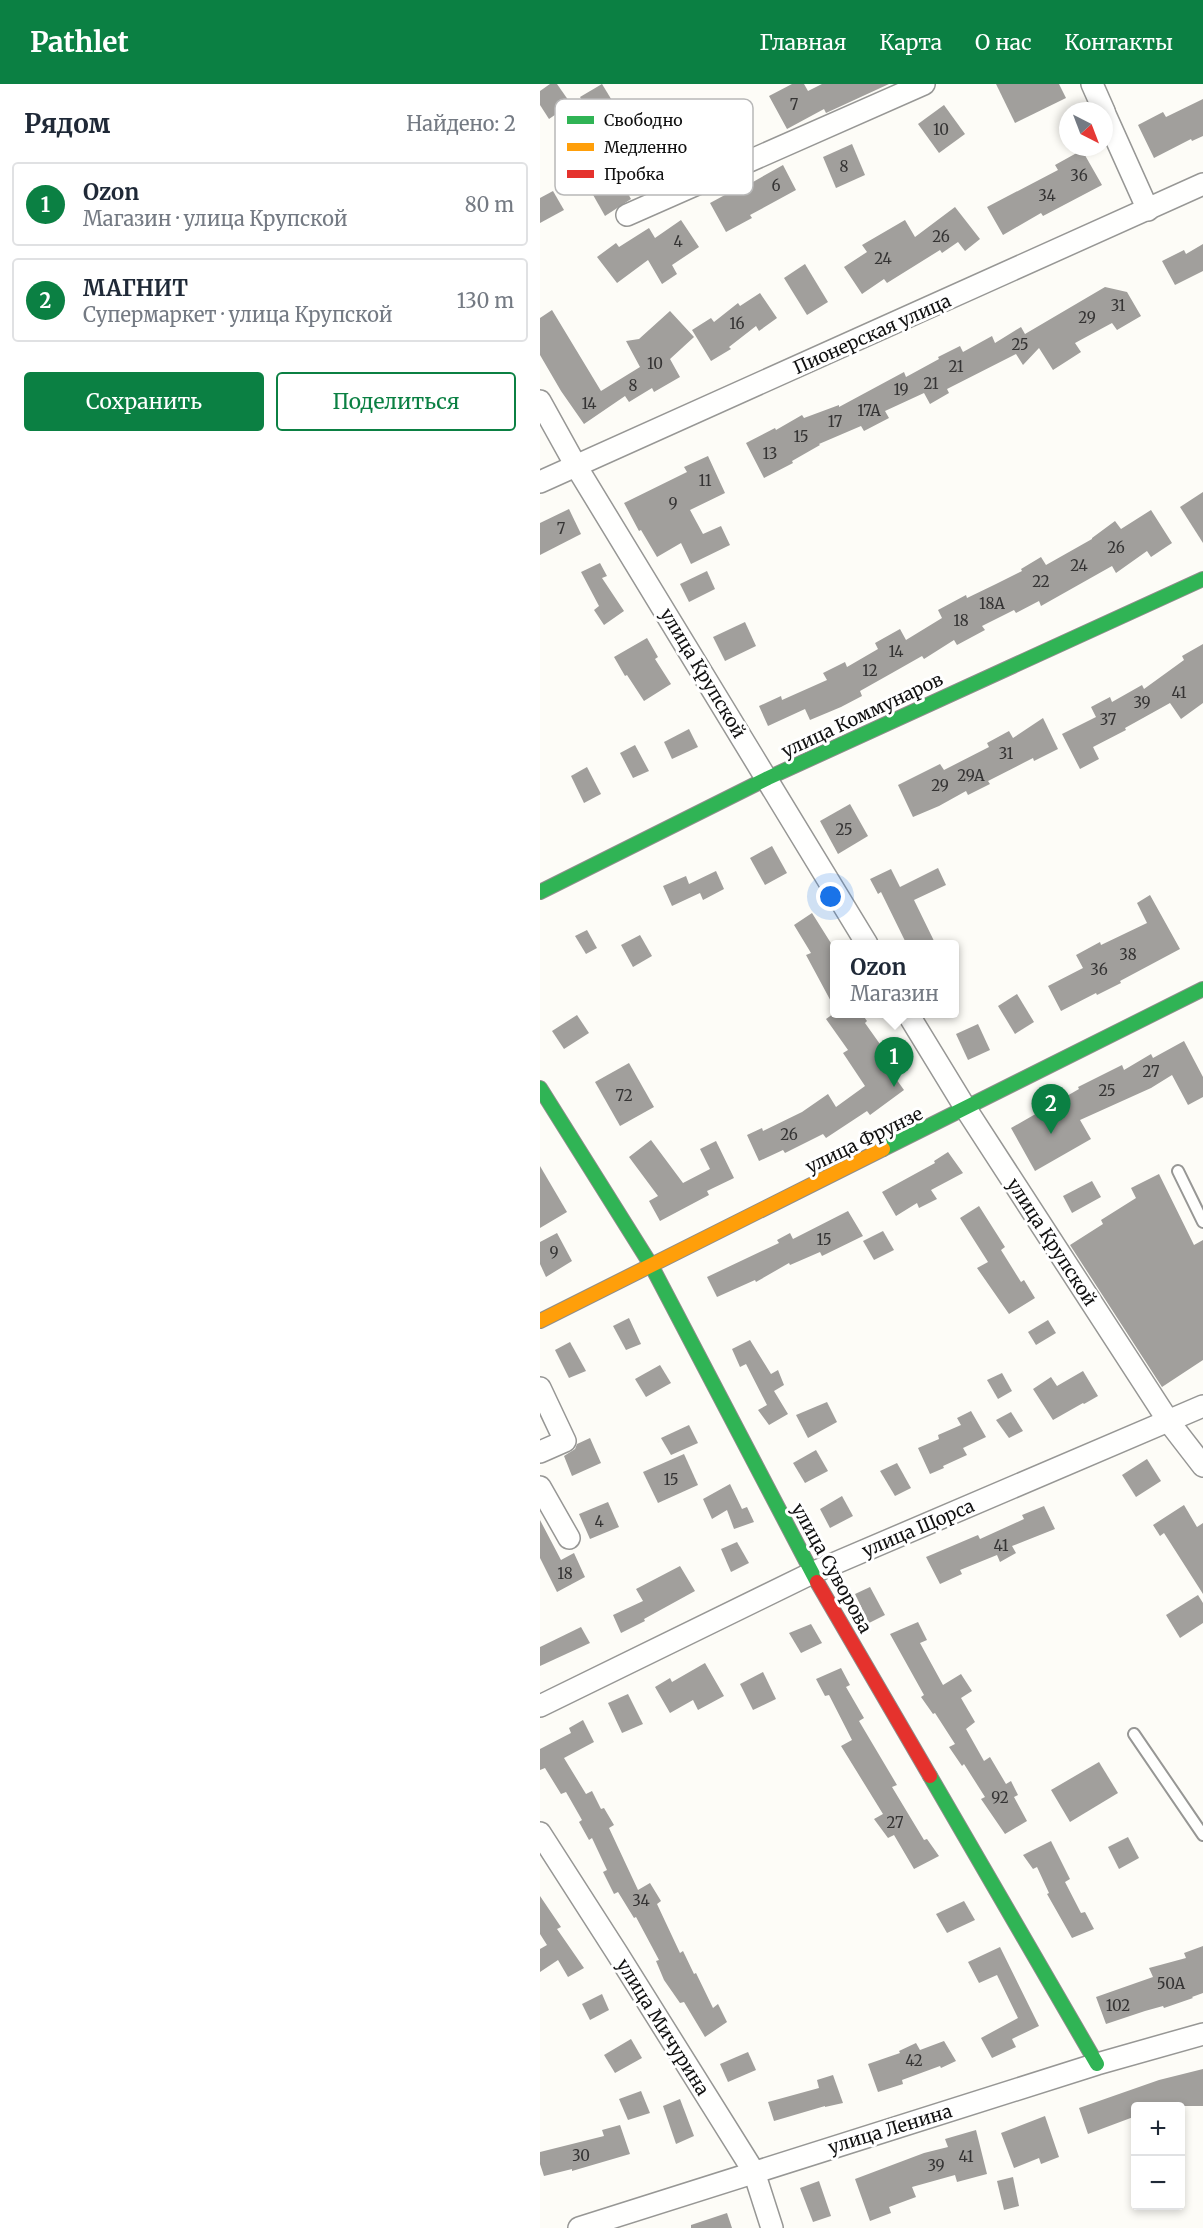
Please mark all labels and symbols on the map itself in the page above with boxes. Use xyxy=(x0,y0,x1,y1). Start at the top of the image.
house number: 7 xyxy=(790,95,799,114)
legend xyxy=(555,99,753,195)
north arrow xyxy=(1059,102,1113,156)
text: Свободно xyxy=(604,110,683,130)
house number: 10 xyxy=(933,120,949,139)
text: Медленно xyxy=(604,137,687,157)
house number: 8 xyxy=(840,157,849,176)
text: Пробка xyxy=(604,164,665,184)
house number: 36 xyxy=(1070,166,1088,185)
house number: 6 xyxy=(771,176,781,195)
house number: 34 xyxy=(1038,186,1056,205)
house number: 26 xyxy=(932,227,950,246)
house number: 4 xyxy=(673,232,683,251)
house number: 24 xyxy=(874,249,892,268)
street label: Пионерская улица xyxy=(790,289,955,379)
house number: 31 xyxy=(1111,296,1126,315)
house number: 29 xyxy=(1078,308,1096,327)
house number: 16 xyxy=(729,314,745,333)
house number: 25 xyxy=(1011,335,1029,354)
house number: 10 xyxy=(647,354,663,373)
house number: 21 xyxy=(948,357,964,376)
house number: 21 xyxy=(923,374,939,393)
house number: 8 xyxy=(629,376,638,395)
house number: 19 xyxy=(893,380,909,399)
house number: 14 xyxy=(581,394,597,413)
house number: 17А xyxy=(857,401,881,420)
house number: 17 xyxy=(828,412,843,431)
house number: 15 xyxy=(793,427,809,446)
house number: 13 xyxy=(763,444,777,463)
house number: 11 xyxy=(698,471,712,490)
house number: 9 xyxy=(668,494,678,513)
house number: 7 xyxy=(557,519,566,538)
house number: 26 xyxy=(1107,538,1125,557)
house number: 24 xyxy=(1070,556,1088,575)
house number: 22 xyxy=(1032,572,1050,591)
house number: 18А xyxy=(979,594,1005,613)
street label: улица Крупской xyxy=(655,604,751,742)
house number: 18 xyxy=(953,611,969,630)
house number: 14 xyxy=(888,642,904,661)
house number: 12 xyxy=(862,661,878,680)
street label: улица Коммунаров xyxy=(778,667,947,763)
house number: 41 xyxy=(1172,683,1187,702)
house number: 39 xyxy=(1133,693,1151,712)
house number: 37 xyxy=(1100,710,1117,729)
house number: 31 xyxy=(999,744,1014,763)
house number: 29А xyxy=(957,766,985,785)
house number: 29 xyxy=(931,776,949,795)
house number: 25 xyxy=(835,820,853,839)
your location xyxy=(816,882,845,911)
house number: 38 xyxy=(1119,945,1137,964)
house number: 36 xyxy=(1090,960,1108,979)
pin: 1 xyxy=(874,1038,914,1087)
house number: 27 xyxy=(1143,1062,1160,1081)
house number: 25 xyxy=(1098,1081,1116,1100)
pin: 2 xyxy=(1032,1084,1070,1134)
house number: 72 xyxy=(615,1086,633,1105)
street label: улица Фрунзе xyxy=(802,1102,926,1178)
house number: 26 xyxy=(780,1125,798,1144)
street label: улица Крупской xyxy=(1002,1174,1102,1310)
house number: 15 xyxy=(816,1230,832,1249)
house number: 9 xyxy=(549,1243,559,1262)
house number: 15 xyxy=(663,1470,679,1489)
street label: улица Щорса xyxy=(858,1494,978,1562)
street label: улица Суворова xyxy=(787,1499,877,1637)
house number: 4 xyxy=(594,1512,604,1531)
house number: 41 xyxy=(994,1536,1009,1555)
house number: 18 xyxy=(557,1564,573,1583)
house number: 92 xyxy=(991,1788,1009,1807)
house number: 27 xyxy=(887,1813,904,1832)
house number: 34 xyxy=(632,1891,650,1910)
street label: улица Мичурина xyxy=(612,1954,715,2100)
house number: 50А xyxy=(1157,1974,1186,1993)
house number: 102 xyxy=(1106,1996,1130,2015)
house number: 42 xyxy=(905,2051,923,2070)
street label: улица Ленина xyxy=(825,2099,955,2159)
house number: 30 xyxy=(572,2146,590,2165)
house number: 41 xyxy=(959,2147,974,2166)
house number: 39 xyxy=(927,2156,945,2175)

